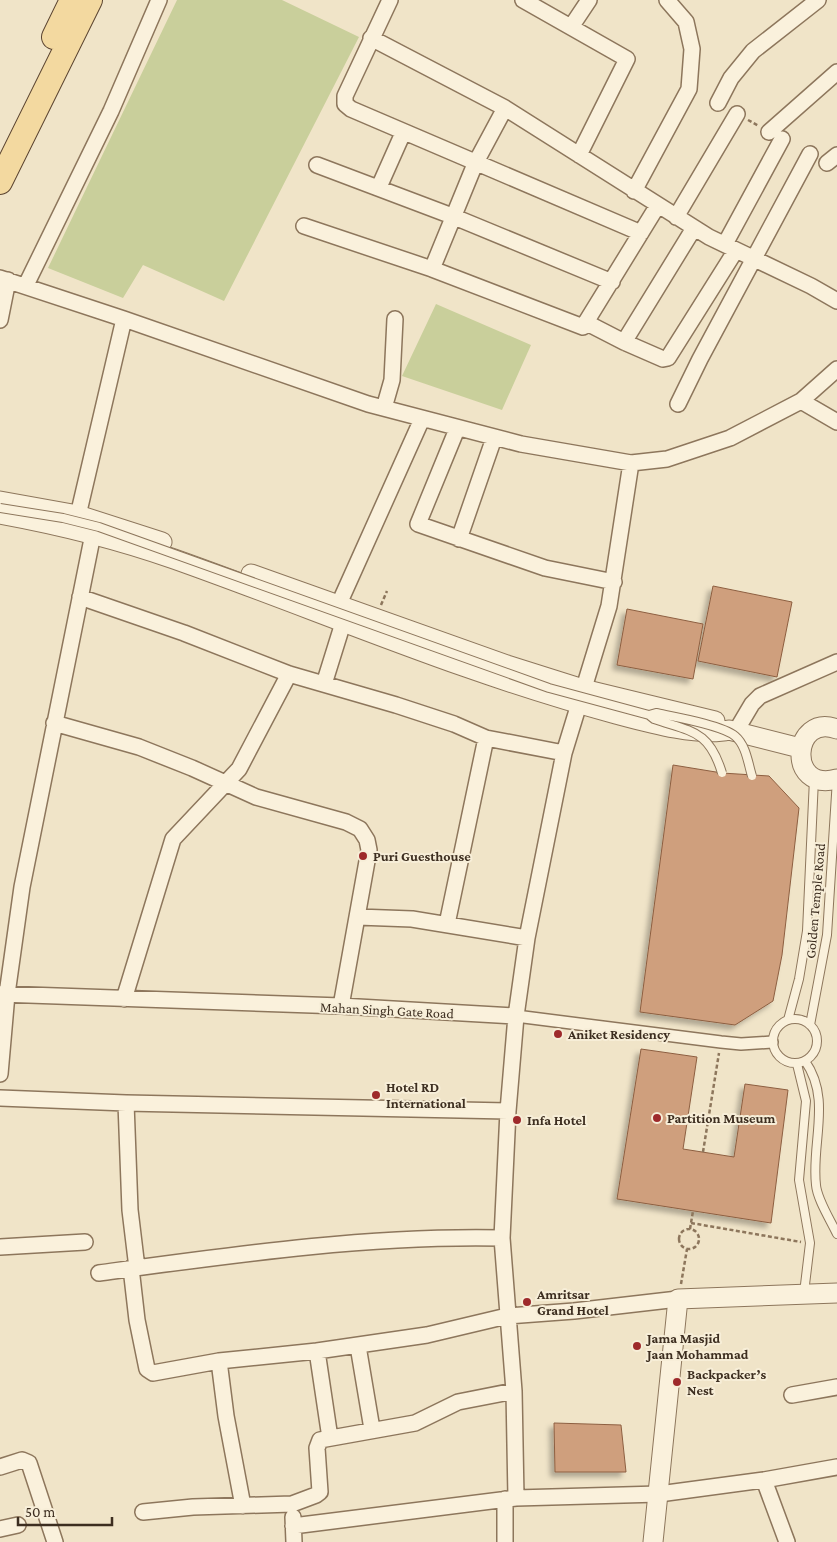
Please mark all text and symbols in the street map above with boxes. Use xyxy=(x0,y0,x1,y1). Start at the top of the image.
street label: Golden Temple Road xyxy=(802,842,828,959)
place label: Puri Guesthouse xyxy=(373,848,471,864)
marker: Puri Guesthouse xyxy=(357,850,369,862)
street label: Mahan Singh Gate Road xyxy=(320,999,455,1022)
place label: Aniket Residency xyxy=(567,1026,670,1042)
marker: Aniket Residency xyxy=(552,1028,564,1040)
place label: Hotel RD International xyxy=(386,1079,466,1111)
marker: Hotel RD International xyxy=(370,1089,382,1101)
place label: Partition Museum xyxy=(667,1110,775,1126)
place label: Infa Hotel xyxy=(527,1112,586,1128)
marker: Partition Museum xyxy=(651,1112,663,1124)
marker: Infa Hotel xyxy=(511,1114,523,1126)
place label: Amritsar Grand Hotel xyxy=(536,1286,609,1318)
marker: Amritsar Grand Hotel xyxy=(521,1296,533,1308)
place label: Jama Masjid Jaan Mohammad xyxy=(645,1330,749,1362)
marker: Jama Masjid Jaan Mohammad xyxy=(631,1340,643,1352)
place label: Backpacker’s Nest xyxy=(687,1366,766,1398)
marker: Backpacker’s Nest xyxy=(671,1376,683,1388)
scale bar xyxy=(18,1494,111,1526)
text: 50 m xyxy=(25,1504,55,1520)

